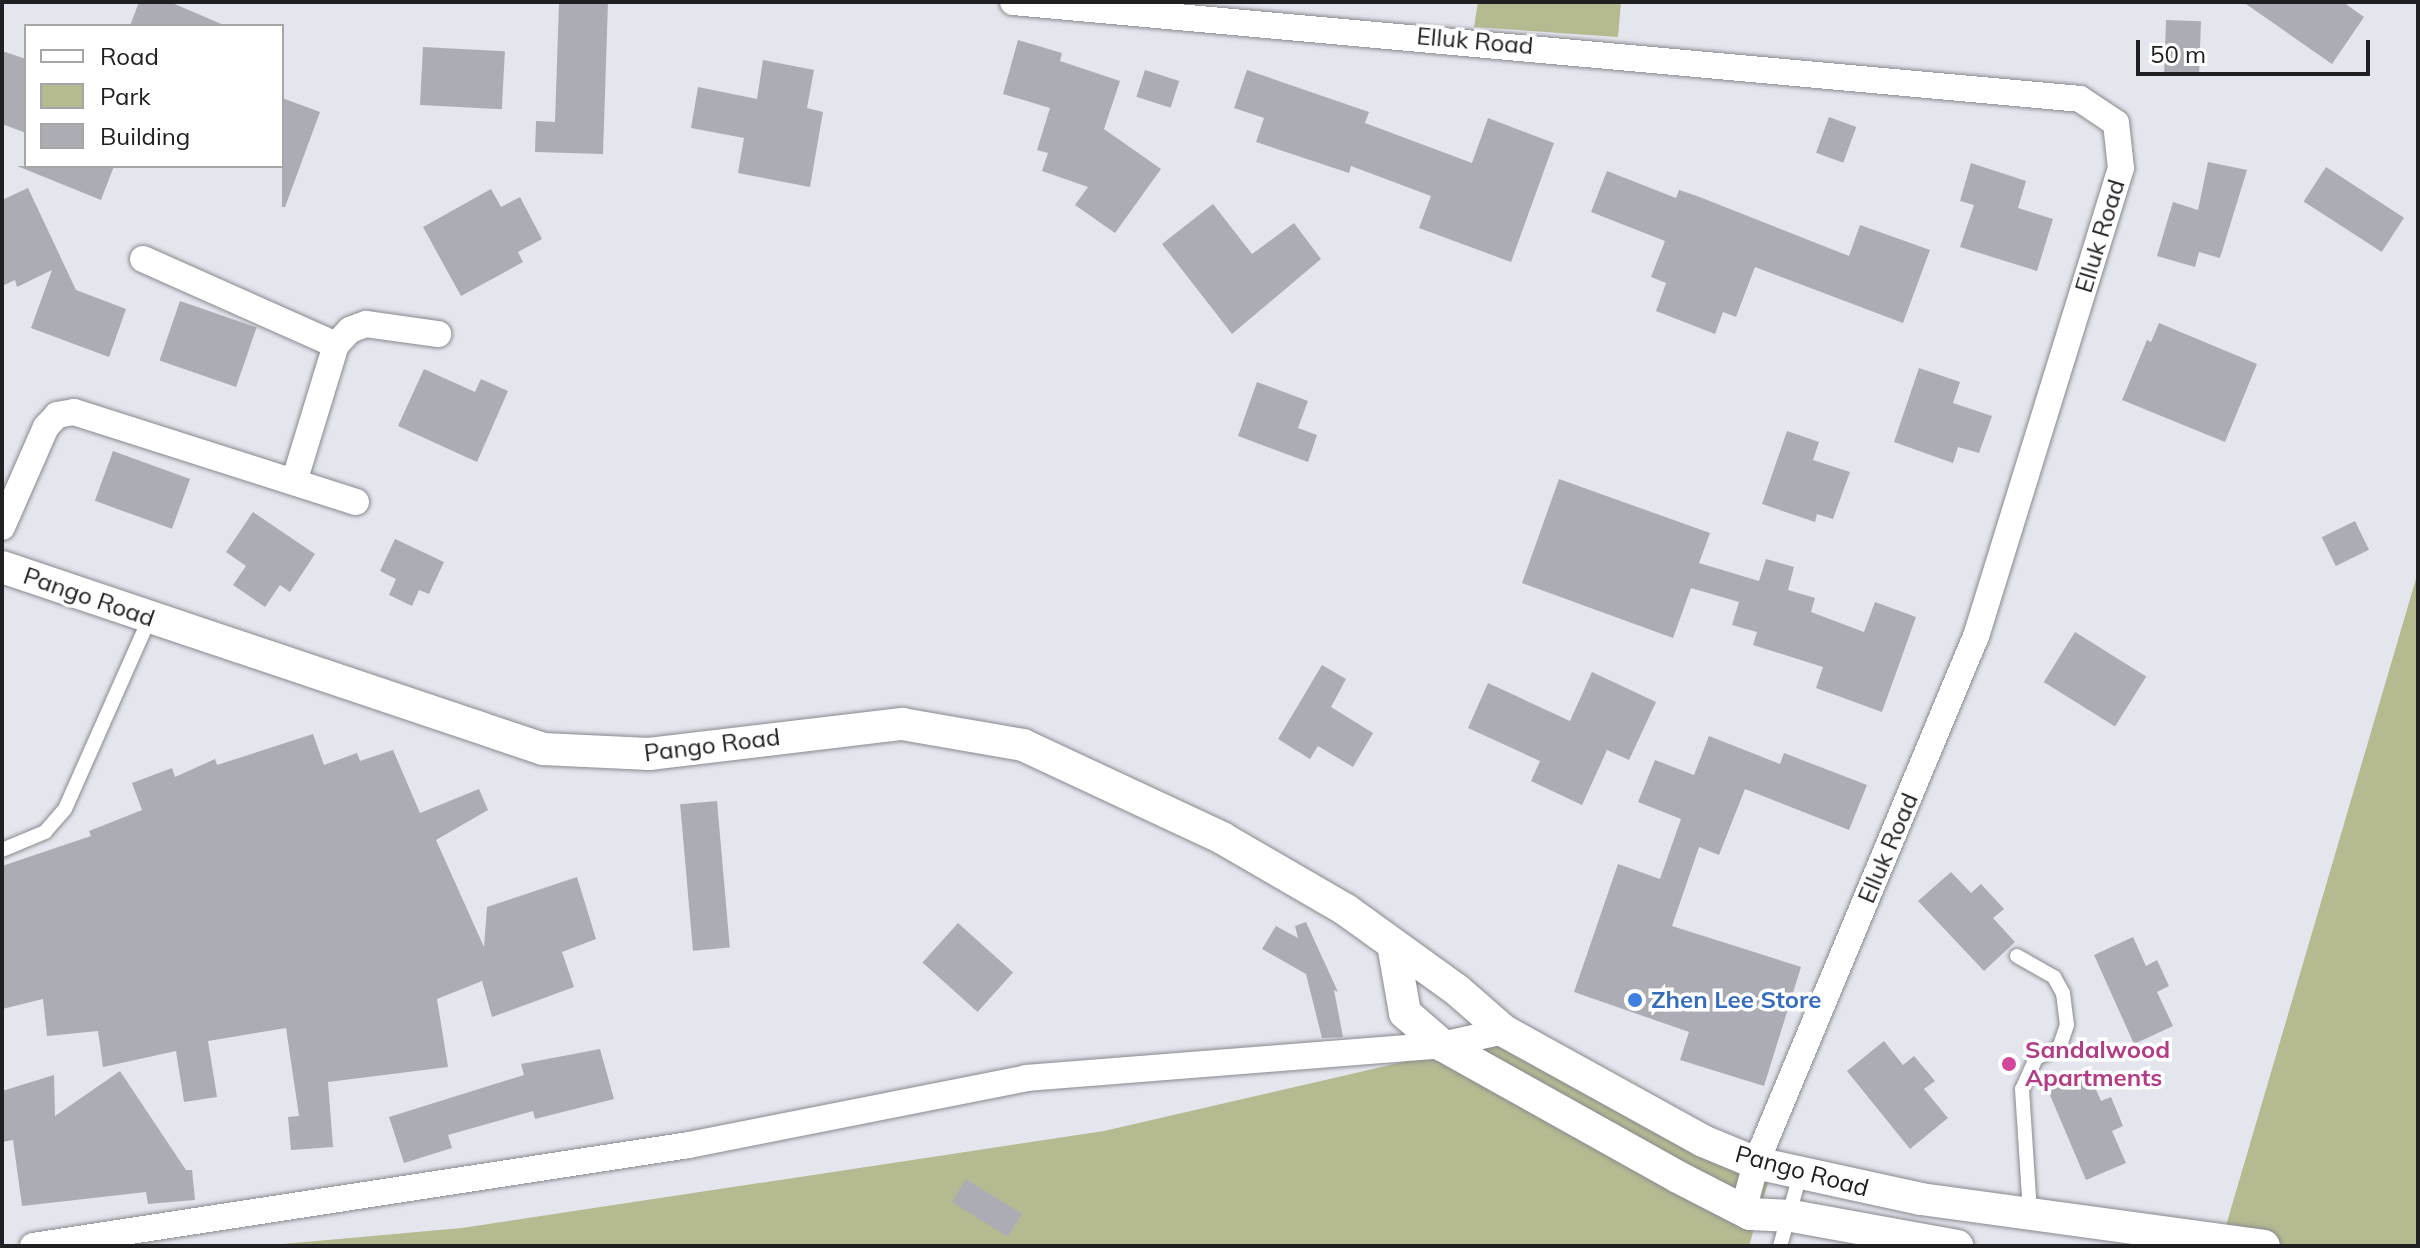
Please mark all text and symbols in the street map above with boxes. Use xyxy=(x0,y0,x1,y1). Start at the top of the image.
street label: Elluk Road xyxy=(1416,22,1534,60)
legend xyxy=(24,24,284,168)
scale bar xyxy=(2140,24,2374,74)
text: 50 m xyxy=(2150,39,2206,69)
text: Road xyxy=(100,41,159,71)
text: Park xyxy=(100,81,151,111)
text: Building xyxy=(100,121,190,151)
street label: Elluk Road xyxy=(2069,176,2131,296)
street label: Pango Road xyxy=(20,561,158,633)
street label: Pango Road xyxy=(642,722,782,768)
street label: Elluk Road xyxy=(1852,789,1924,907)
place label: Zhen Lee Store xyxy=(1651,986,1821,1014)
marker: Zhen Lee Store xyxy=(1626,991,1644,1009)
place label: Sandalwood Apartments xyxy=(2025,1036,2170,1092)
marker: Sandalwood Apartments xyxy=(2000,1055,2018,1073)
street label: Pango Road xyxy=(1732,1139,1872,1203)

